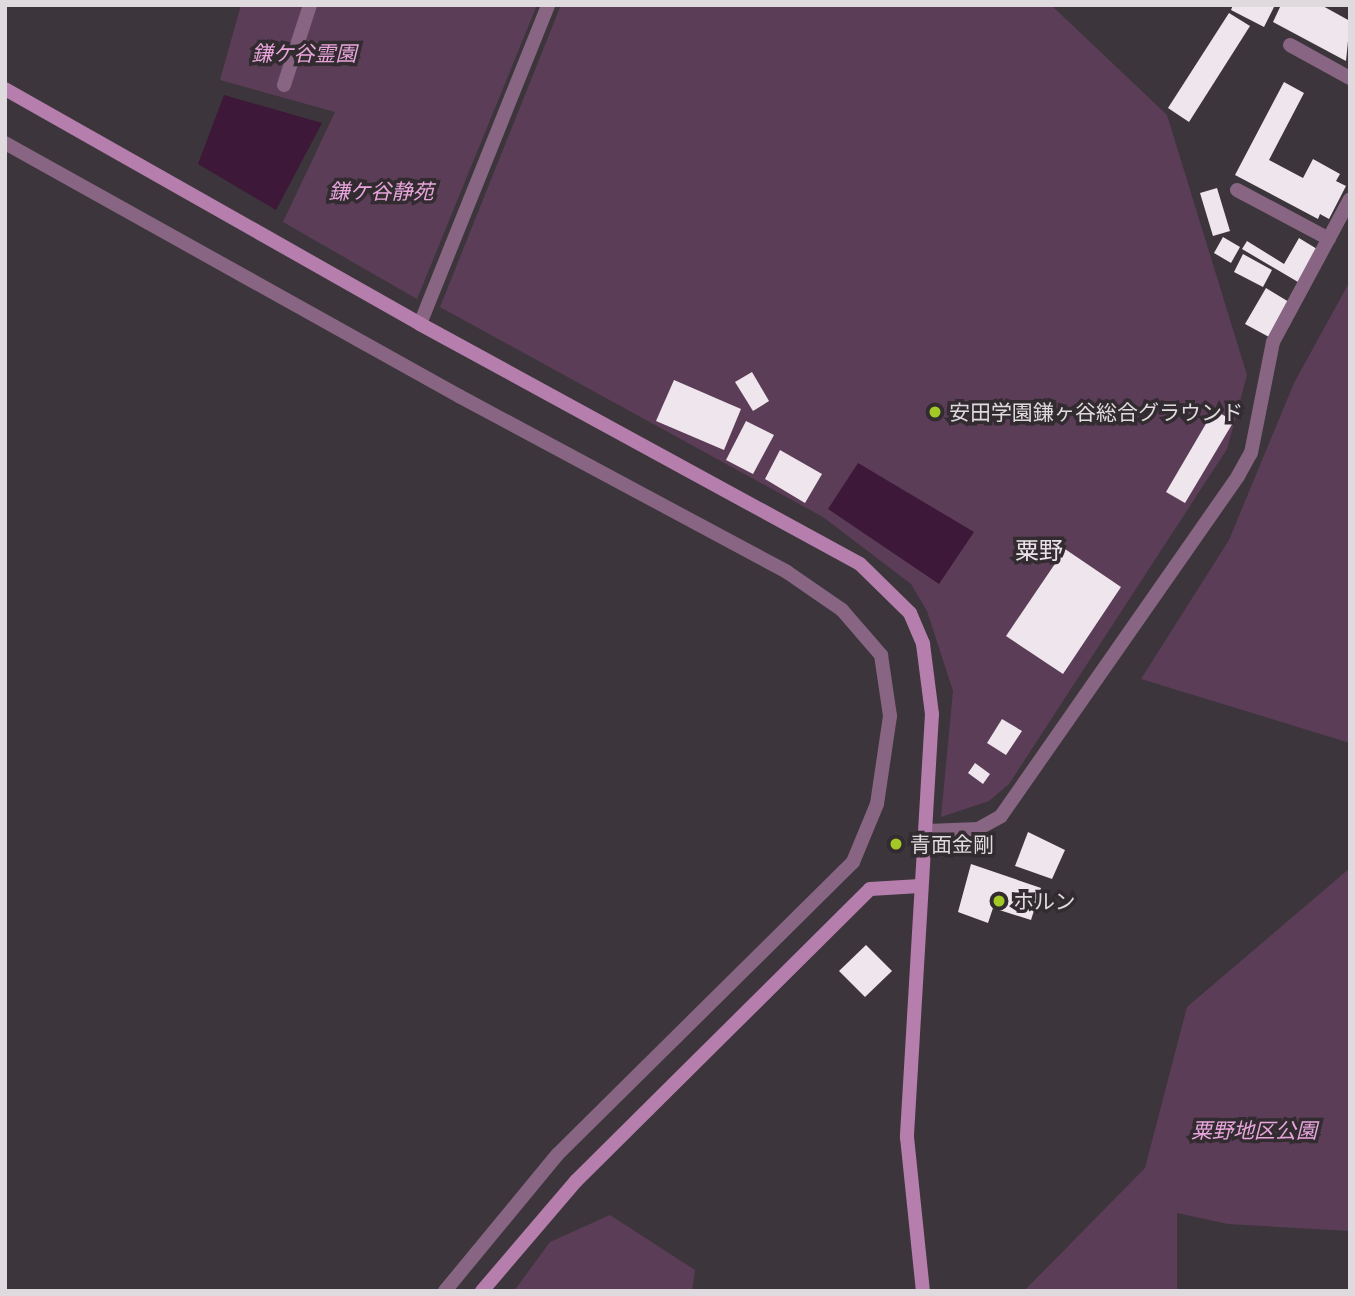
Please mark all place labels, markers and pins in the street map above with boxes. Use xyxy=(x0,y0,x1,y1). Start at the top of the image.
place label: 安田学園鎌ヶ谷総合グラウンド xyxy=(949,399,1243,425)
marker: 安田学園鎌ヶ谷総合グラウンド xyxy=(927,404,943,420)
place label: 青面金剛 xyxy=(910,831,994,857)
marker: 青面金剛 xyxy=(888,836,904,852)
place label: ホルン xyxy=(1013,888,1076,914)
marker: ホルン xyxy=(991,893,1007,909)

